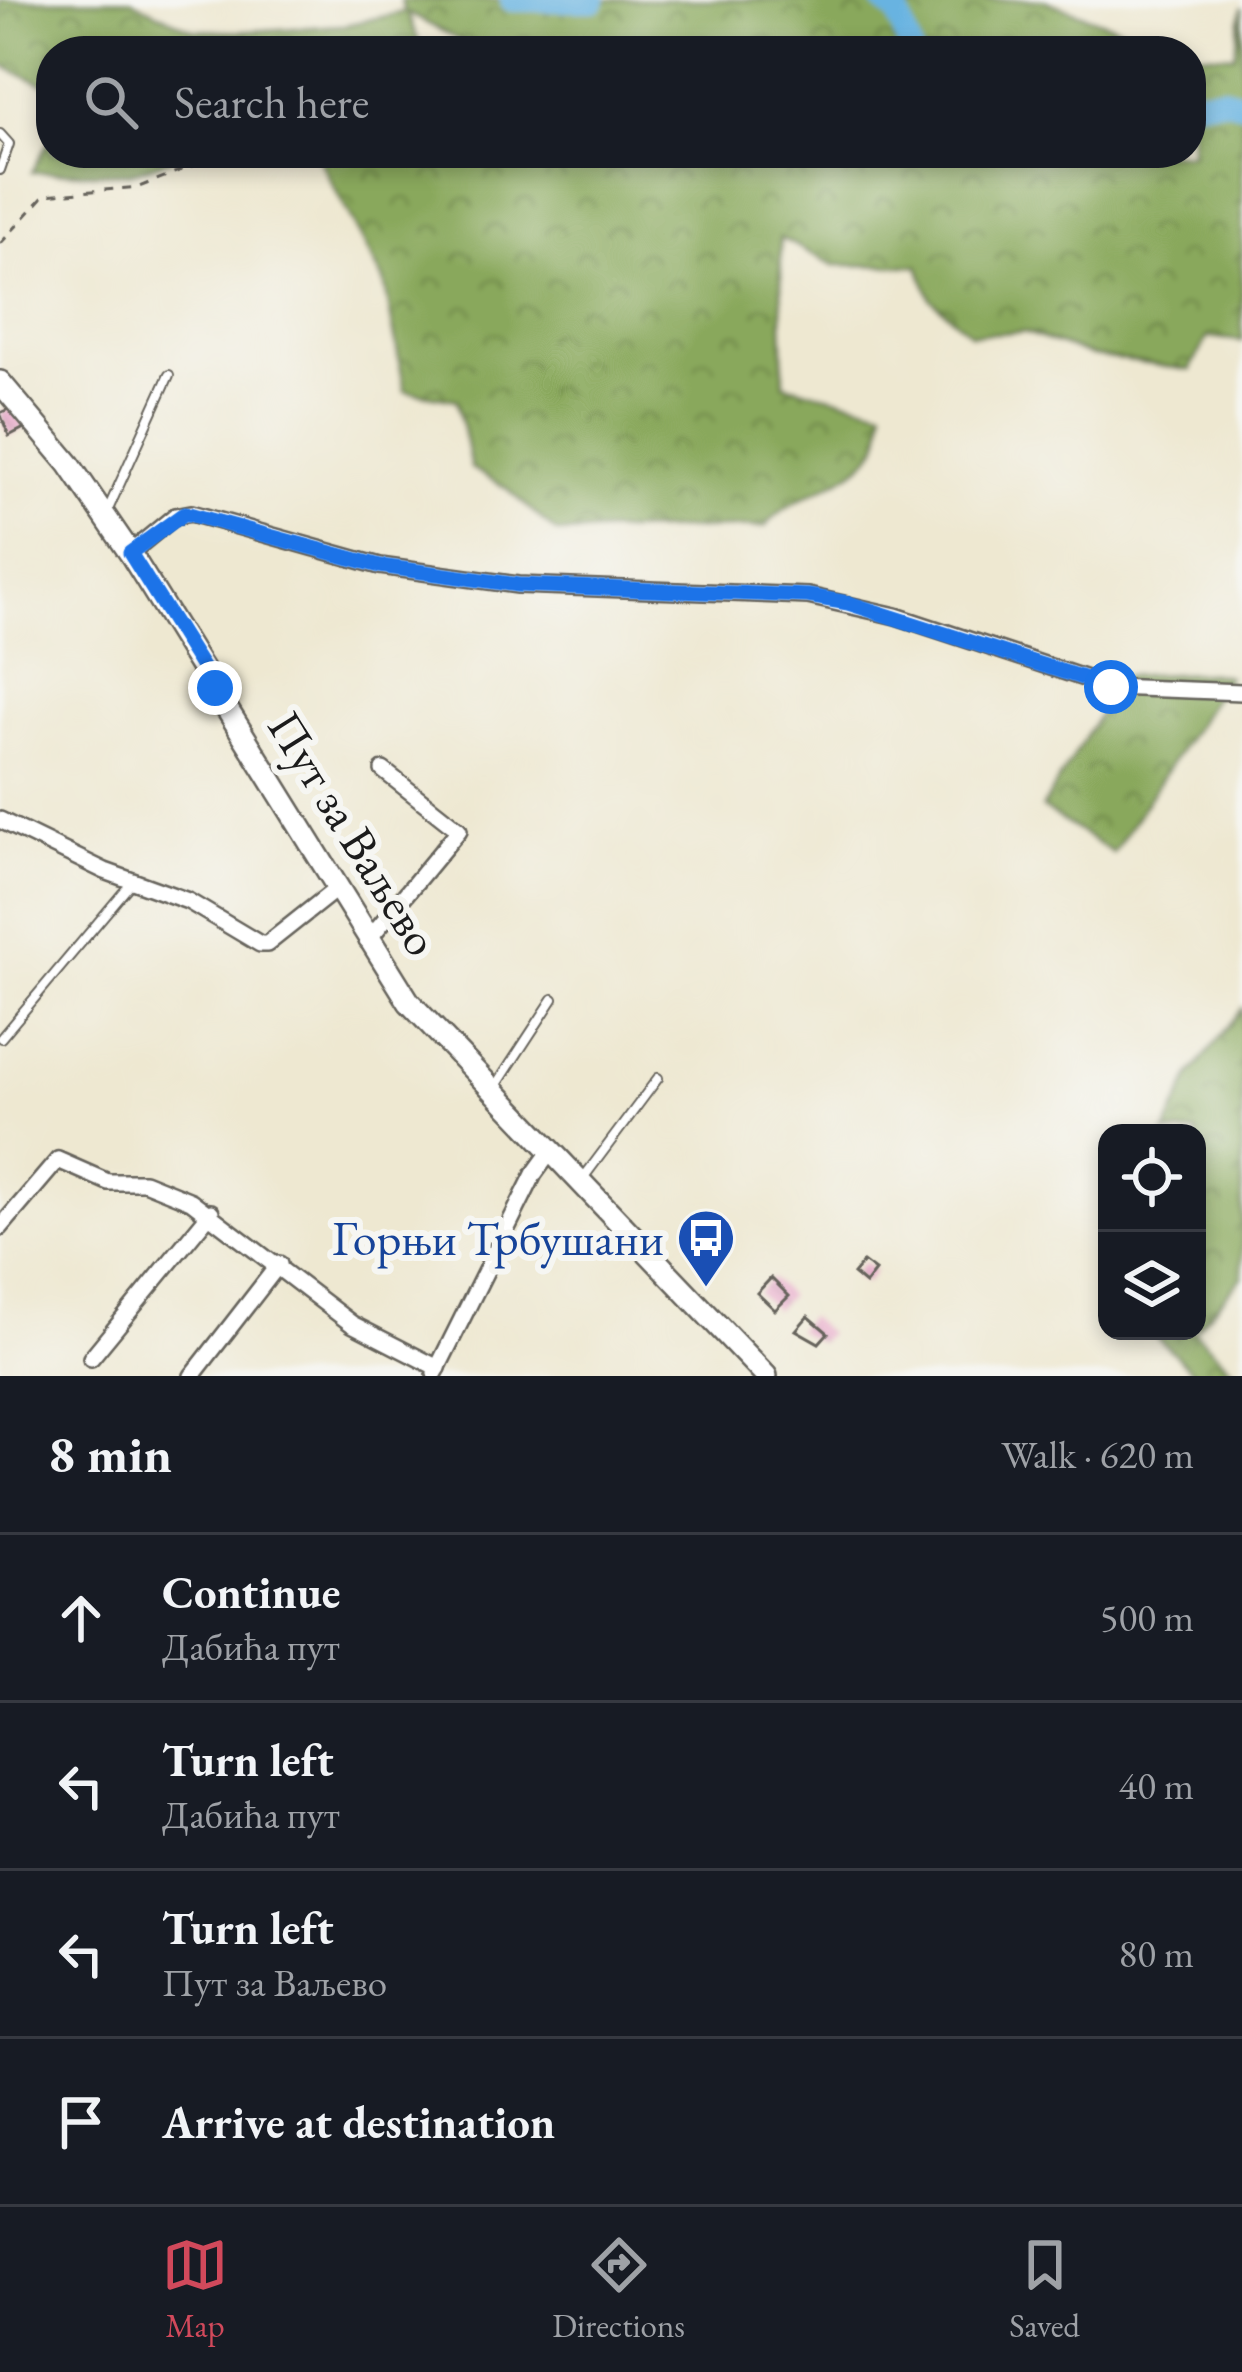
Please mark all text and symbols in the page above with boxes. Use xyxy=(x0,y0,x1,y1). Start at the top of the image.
search box xyxy=(36,36,1206,168)
icon: search xyxy=(78,69,144,135)
text: Search here xyxy=(174,73,369,131)
route start xyxy=(1084,660,1138,714)
route end xyxy=(188,661,242,715)
street label: Пут за Ваљево xyxy=(254,699,454,967)
map controls xyxy=(1098,1124,1206,1340)
button: locate xyxy=(1098,1124,1206,1232)
place label: Горњи Трбушани xyxy=(332,1207,664,1269)
bus stop icon: Горњи Трбушани xyxy=(675,1207,737,1289)
button: layers xyxy=(1098,1232,1206,1340)
text: 8 min xyxy=(48,1421,172,1487)
text: Walk · 620 m xyxy=(1001,1429,1194,1480)
text: Continue xyxy=(162,1563,340,1621)
icon: ahead xyxy=(48,1585,114,1651)
text: 500 m xyxy=(1100,1592,1194,1643)
text: Дабића пут xyxy=(162,1621,340,1672)
text: Turn left xyxy=(162,1731,334,1789)
icon: left xyxy=(48,1753,114,1819)
text: 40 m xyxy=(1118,1760,1194,1811)
text: Дабића пут xyxy=(162,1789,340,1840)
text: Turn left xyxy=(162,1899,334,1957)
icon: left xyxy=(48,1921,114,1987)
text: 80 m xyxy=(1118,1928,1194,1979)
text: Пут за Ваљево xyxy=(162,1957,387,2008)
icon: arrive xyxy=(48,2089,114,2155)
text: Arrive at destination xyxy=(162,2093,555,2151)
tab: Map xyxy=(162,2232,228,2347)
tab: Directions xyxy=(552,2232,685,2347)
tab: Saved xyxy=(1009,2232,1080,2347)

